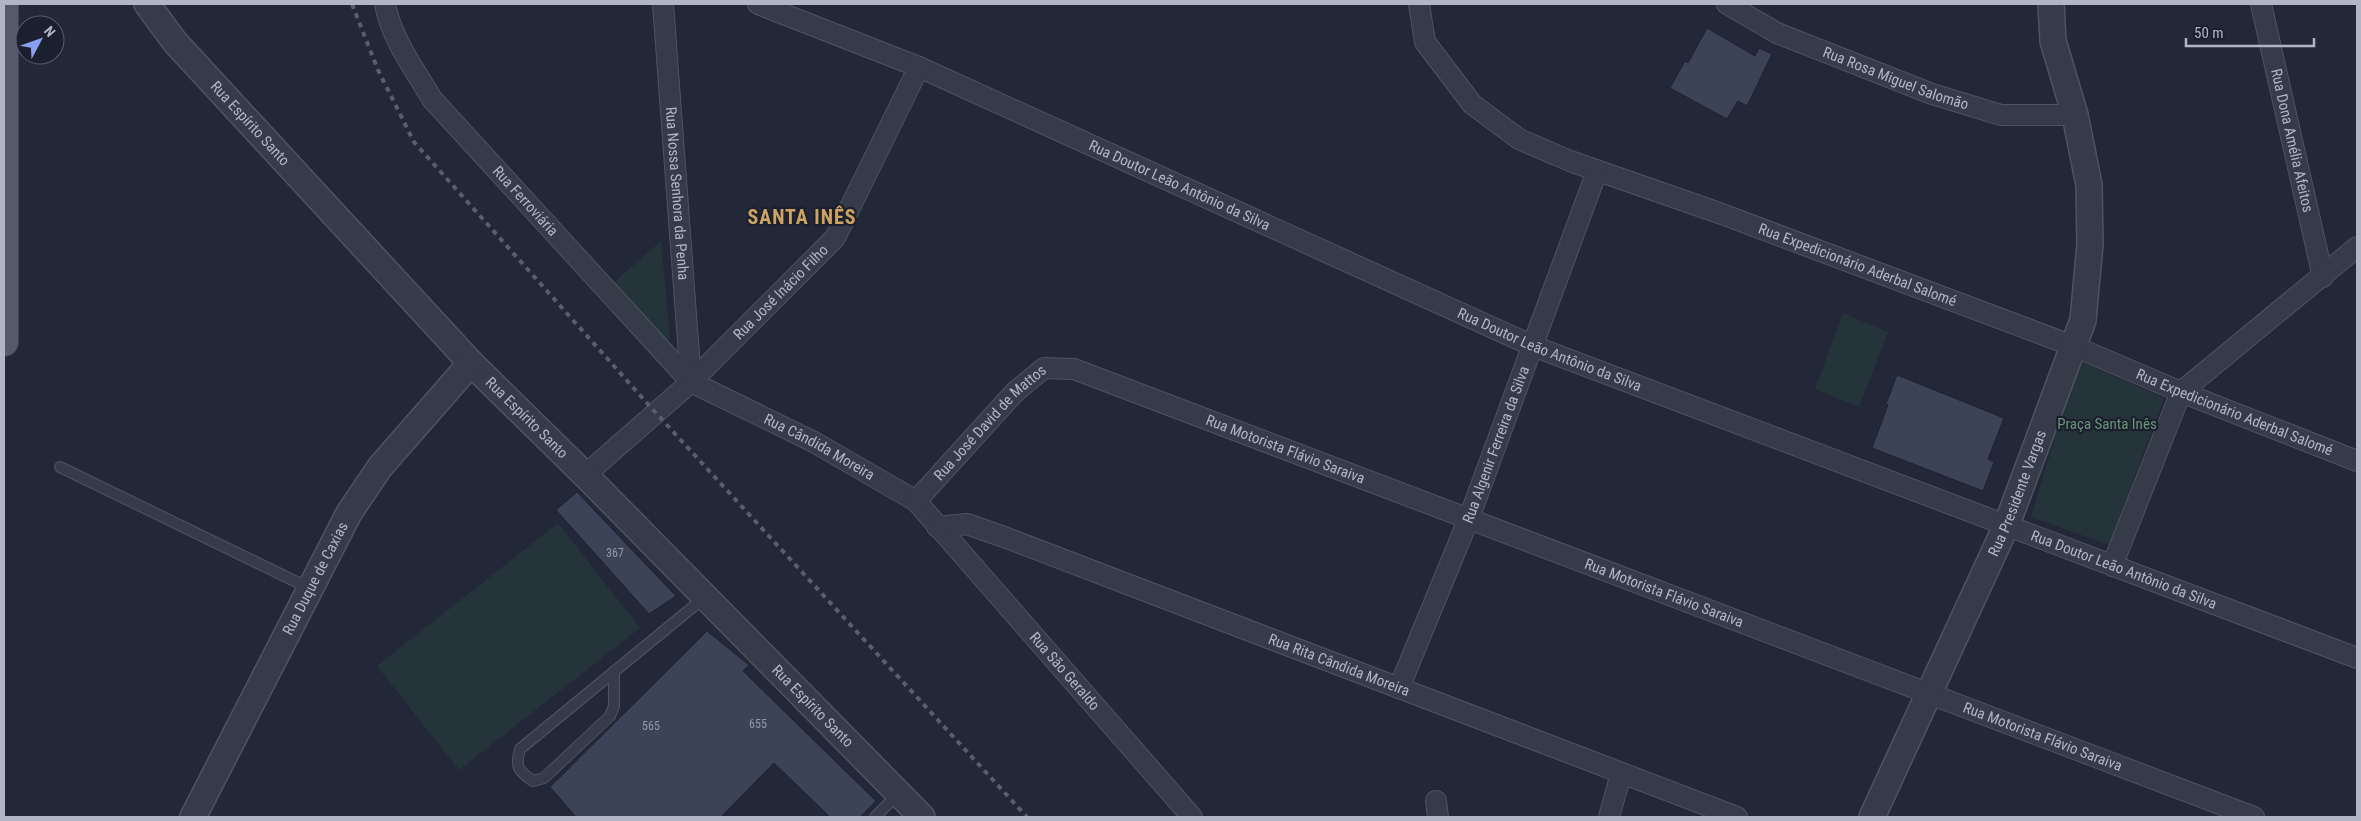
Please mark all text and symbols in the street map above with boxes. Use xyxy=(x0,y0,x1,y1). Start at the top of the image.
north arrow xyxy=(15,15,65,65)
scale bar xyxy=(2186,15,2314,47)
text: N xyxy=(41,23,59,40)
text: 50 m xyxy=(2194,24,2224,42)
street label: Rua Rosa Miguel Salomão xyxy=(1820,43,1971,114)
street label: Rua Dona Amélia Afeitos xyxy=(2267,67,2317,214)
street label: Rua Espírito Santo xyxy=(207,77,294,169)
street label: Rua Nossa Senhora da Penha xyxy=(662,106,692,281)
street label: Rua Doutor Leão Antônio da Silva xyxy=(1086,136,1273,234)
street label: Rua Ferroviária xyxy=(489,162,562,240)
district label: SANTA INÊS xyxy=(747,205,857,229)
street label: Rua Expedicionário Aderbal Salomé xyxy=(1756,219,1959,310)
street label: Rua José Inácio Filho xyxy=(730,241,832,343)
street label: Rua Doutor Leão Antônio da Silva xyxy=(1455,304,1644,395)
street label: Rua José David de Mattos xyxy=(930,361,1050,484)
street label: Rua Algenir Ferreira da Silva xyxy=(1459,364,1533,526)
street label: Rua Expedicionário Aderbal Salomé xyxy=(2133,365,2335,460)
street label: Rua Espírito Santo xyxy=(482,373,572,462)
street label: Rua Cândida Moreira xyxy=(761,410,878,484)
street label: Rua Motorista Flávio Saraiva xyxy=(1203,411,1367,488)
park label: Praça Santa Inês xyxy=(2057,415,2157,433)
street label: Rua Presidente Vargas xyxy=(1984,428,2050,559)
street label: Rua Duque de Caxias xyxy=(279,519,352,638)
street label: Rua Doutor Leão Antônio da Silva xyxy=(2028,526,2219,613)
house number: 367 xyxy=(606,546,624,560)
street label: Rua Motorista Flávio Saraiva xyxy=(1582,555,1746,631)
street label: Rua São Geraldo xyxy=(1026,629,1104,714)
street label: Rua Rita Cândida Moreira xyxy=(1266,630,1412,700)
street label: Rua Espírito Santo xyxy=(768,661,857,751)
street label: Rua Motorista Flávio Saraiva xyxy=(1961,698,2125,775)
house number: 655 xyxy=(749,717,767,731)
house number: 565 xyxy=(642,719,660,733)

